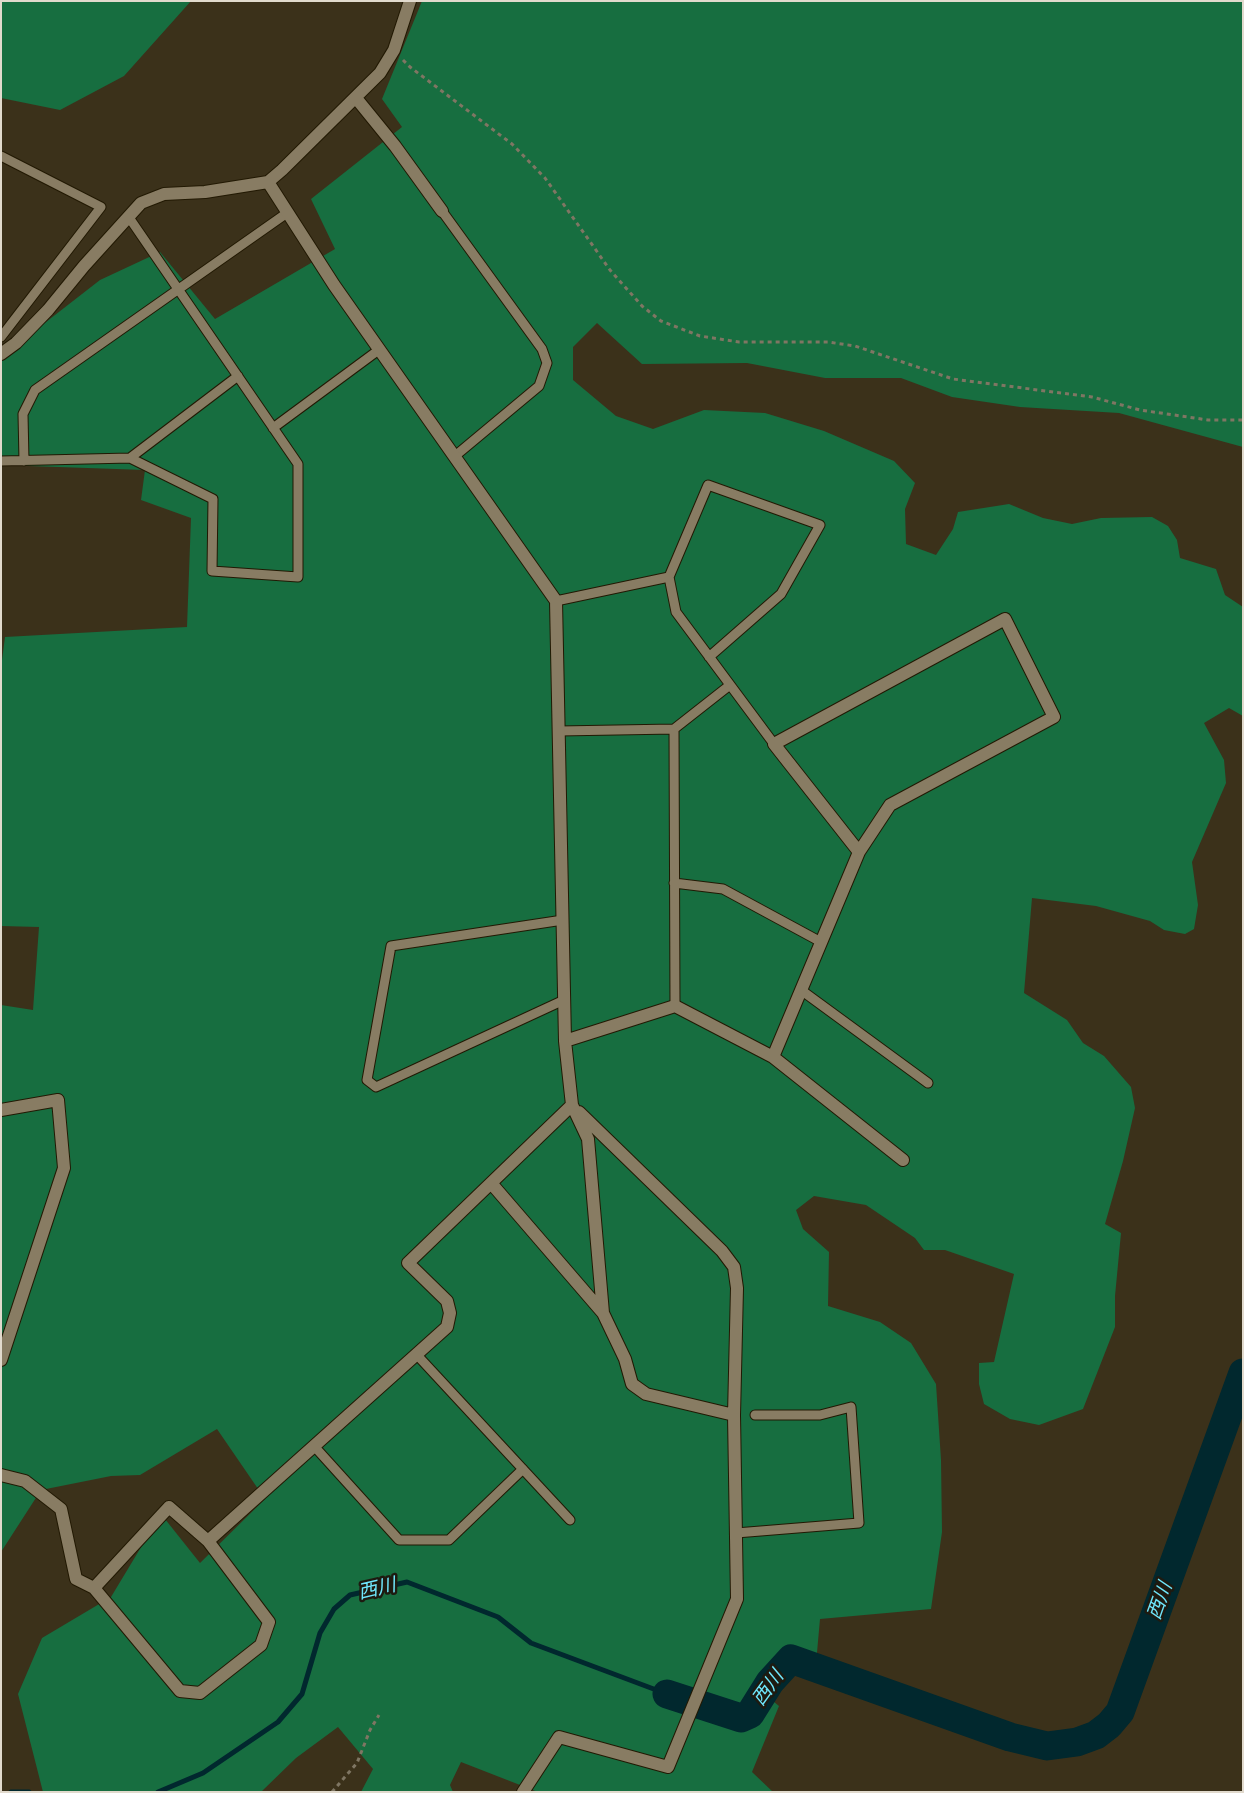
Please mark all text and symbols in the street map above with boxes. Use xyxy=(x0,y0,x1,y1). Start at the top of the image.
water label: 西川 xyxy=(356,1574,398,1604)
water label: 西川 xyxy=(1143,1579,1177,1623)
water label: 西川 xyxy=(748,1666,788,1710)

